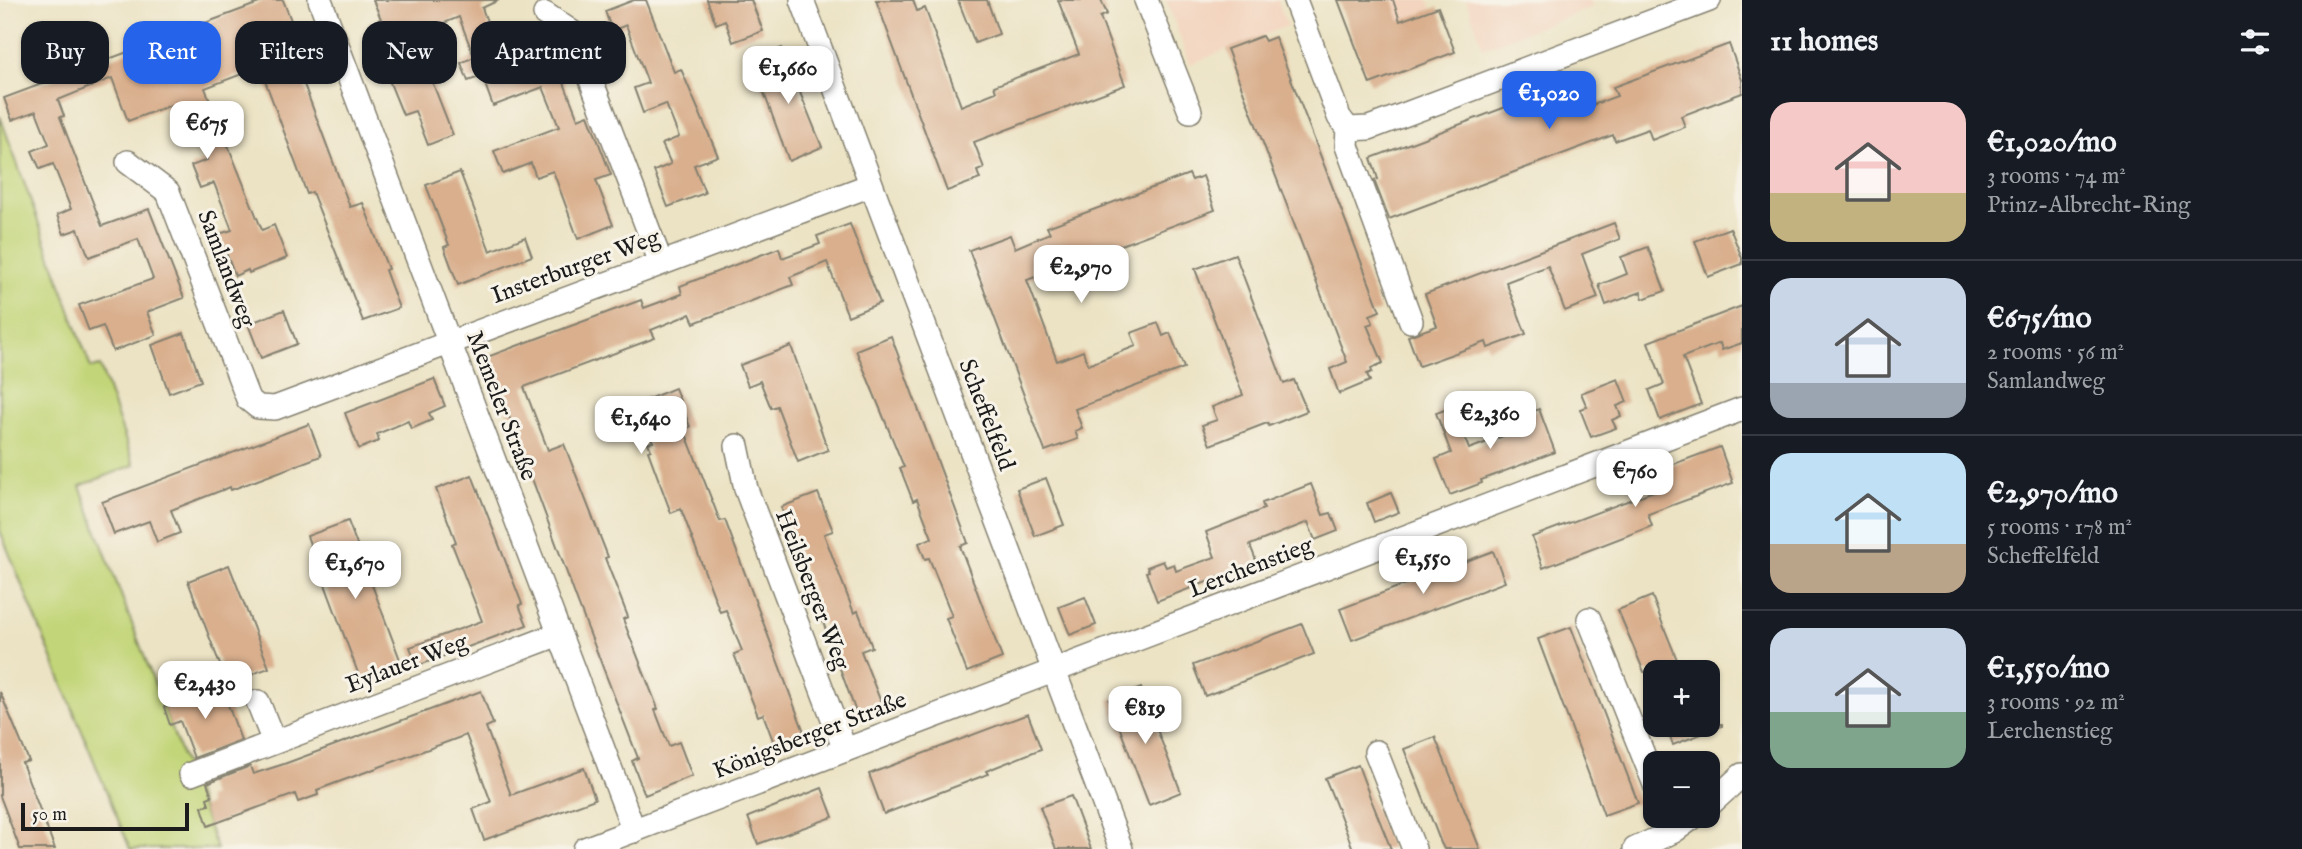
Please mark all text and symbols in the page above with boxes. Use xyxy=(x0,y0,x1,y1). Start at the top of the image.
chip: Buy xyxy=(21,21,109,84)
chip: Rent xyxy=(123,21,221,84)
chip: Filters xyxy=(235,21,348,84)
chip: New xyxy=(362,21,457,84)
chip: Apartment xyxy=(471,21,626,84)
text: 11 homes xyxy=(1770,23,1878,61)
icon: filters xyxy=(2236,23,2274,61)
pin: €1,660 xyxy=(731,46,845,106)
text: €1,660 xyxy=(759,54,817,83)
pin: €1,020 xyxy=(1492,72,1606,131)
text: €1,020 xyxy=(1518,79,1580,108)
pin: €675 xyxy=(166,102,248,161)
text: €675 xyxy=(186,109,228,138)
text: €1,020/mo xyxy=(1987,124,2117,162)
icon: home xyxy=(1826,130,1910,214)
text: 3 rooms · 74 m² xyxy=(1987,162,2126,191)
text: Prinz-Albrecht-Ring xyxy=(1987,191,2190,220)
street label: Samlandweg xyxy=(189,206,263,333)
street label: Insterburger Weg xyxy=(487,222,666,312)
pin: €2,970 xyxy=(1024,246,1138,305)
text: €2,970 xyxy=(1050,253,1112,282)
text: €675/mo xyxy=(1987,300,2092,338)
icon: home xyxy=(1826,306,1910,390)
street label: Memeler Straße xyxy=(458,327,544,485)
text: 2 rooms · 56 m² xyxy=(1987,338,2124,367)
street label: Scheffelfeld xyxy=(951,355,1022,475)
text: Samlandweg xyxy=(1987,367,2105,396)
pin: €2,360 xyxy=(1433,392,1547,451)
pin: €1,640 xyxy=(584,396,698,456)
text: €2,360 xyxy=(1460,399,1520,428)
text: €1,640 xyxy=(611,404,671,433)
pin: €760 xyxy=(1594,449,1676,509)
text: €760 xyxy=(1612,457,1658,486)
text: €2,970/mo xyxy=(1987,475,2118,513)
icon: home xyxy=(1826,481,1910,565)
street label: Heilsberger Weg xyxy=(767,505,857,675)
text: 5 rooms · 178 m² xyxy=(1987,513,2132,542)
street label: Lerchenstieg xyxy=(1184,530,1319,606)
pin: €1,550 xyxy=(1366,536,1480,596)
pin: €1,670 xyxy=(298,542,412,601)
text: Scheffelfeld xyxy=(1987,542,2099,571)
text: €1,550 xyxy=(1395,544,1451,573)
text: €1,670 xyxy=(325,549,385,578)
street label: Eylauer Weg xyxy=(342,626,473,701)
text: €1,550/mo xyxy=(1987,650,2110,688)
icon: home xyxy=(1826,656,1910,740)
map controls xyxy=(1643,660,1720,828)
button: + xyxy=(1643,660,1720,737)
pin: €2,430 xyxy=(148,662,262,721)
text: €2,430 xyxy=(174,669,236,698)
street label: Königsberger Straße xyxy=(709,685,911,787)
pin: €819 xyxy=(1104,686,1186,746)
text: 3 rooms · 92 m² xyxy=(1987,688,2125,717)
text: €819 xyxy=(1124,694,1166,723)
text: Lerchenstieg xyxy=(1987,717,2112,746)
button: − xyxy=(1643,751,1720,828)
scale bar xyxy=(21,800,189,832)
text: 50 m xyxy=(32,803,67,827)

